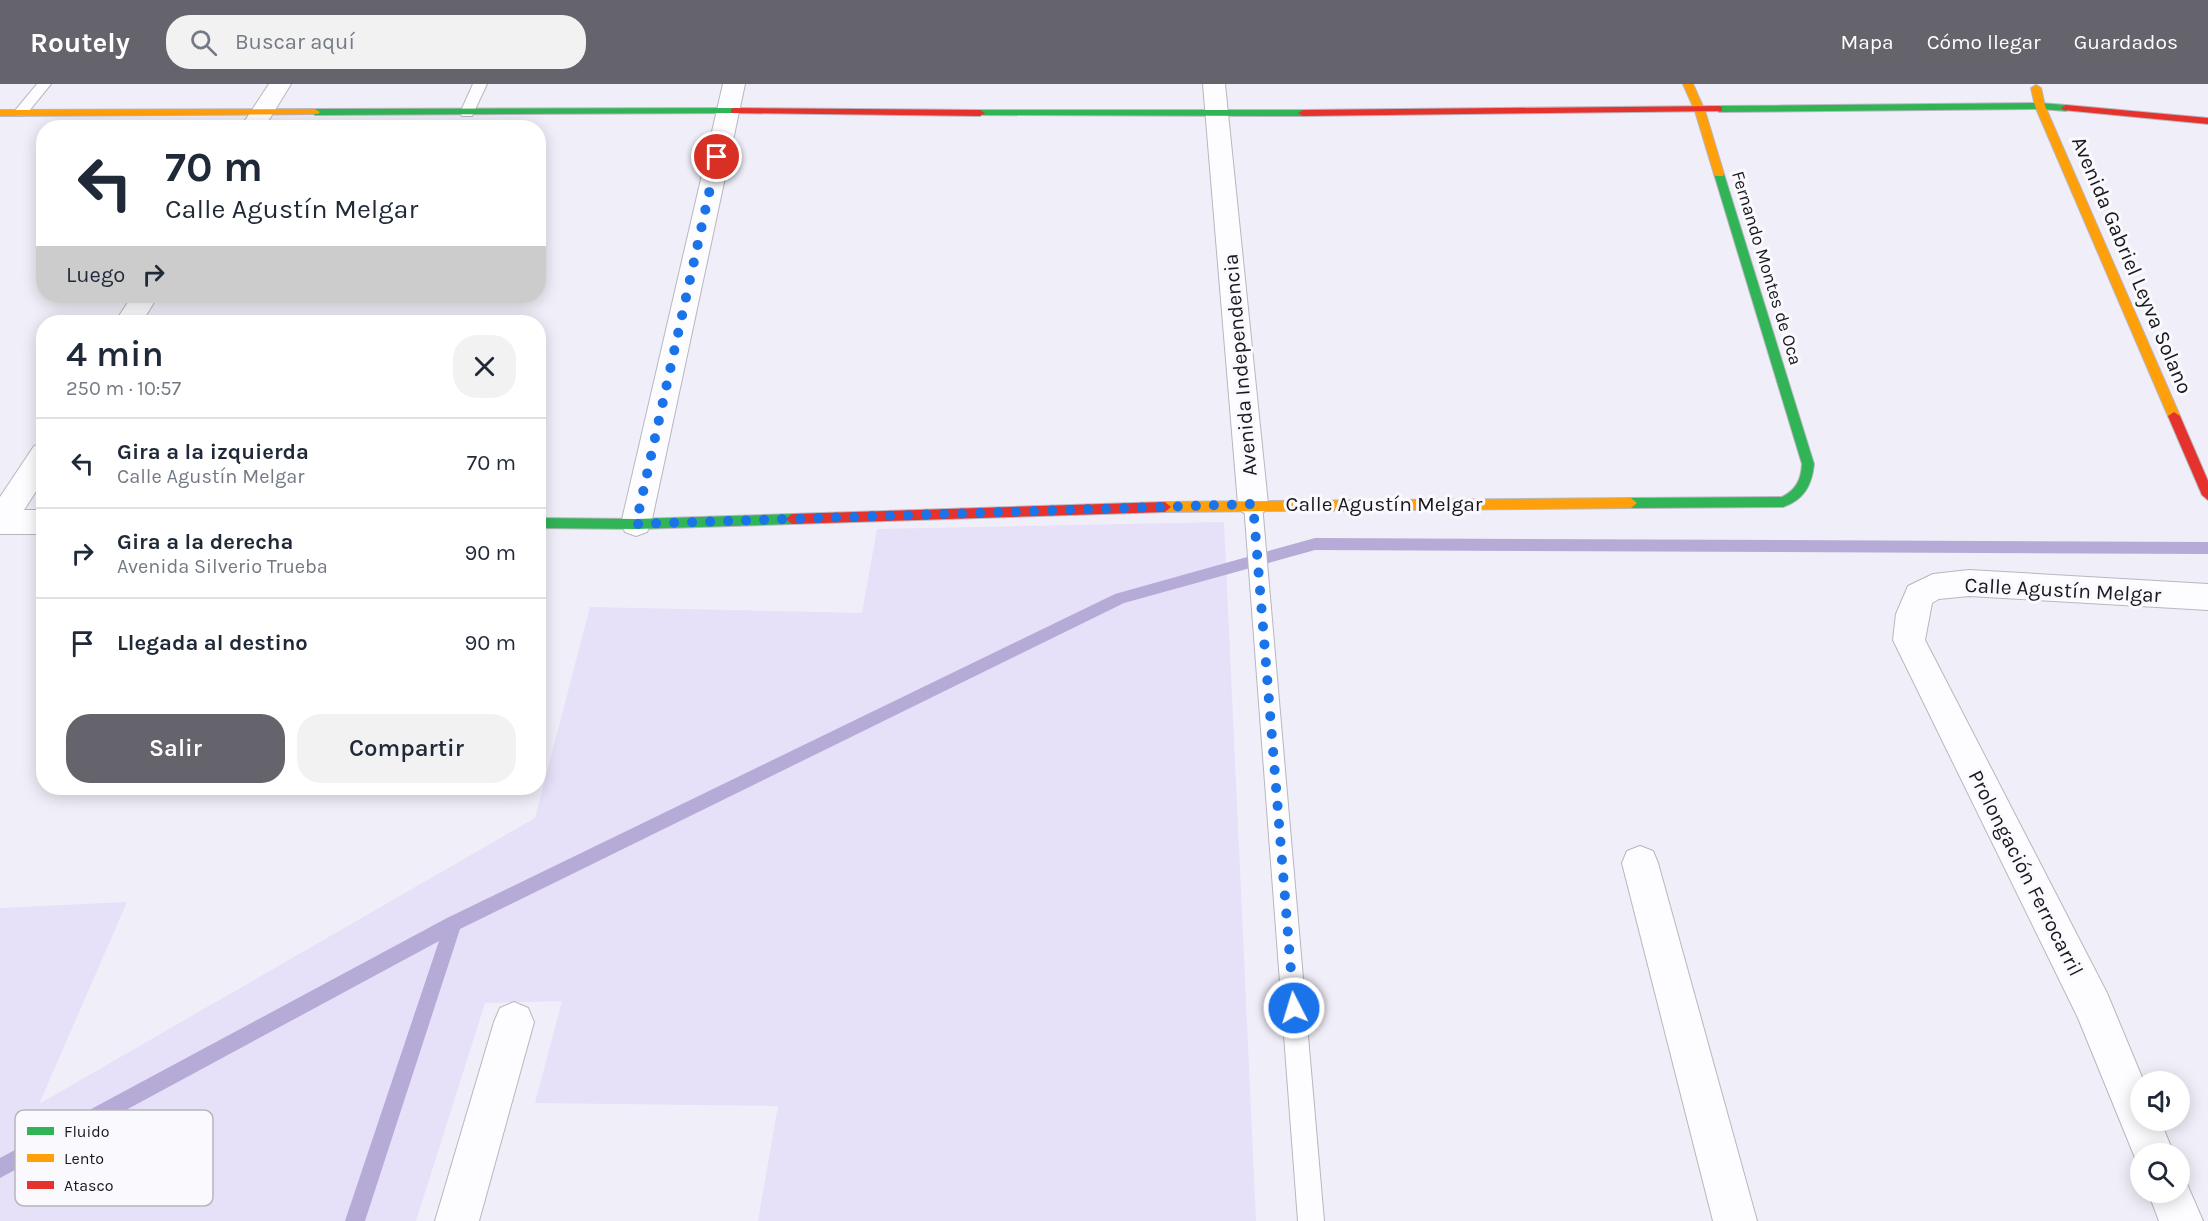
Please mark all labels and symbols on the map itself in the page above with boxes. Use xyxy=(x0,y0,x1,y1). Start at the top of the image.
pin xyxy=(691,131,742,182)
street label: Avenida Gabriel Leyva Solano xyxy=(2067,133,2197,397)
street label: Fernando Montes de Oca xyxy=(1727,168,1807,368)
street label: Avenida Independencia xyxy=(1218,253,1262,477)
street label: Calle Agustín Melgar xyxy=(1286,492,1483,516)
street label: Calle Agustín Melgar xyxy=(1964,573,2162,607)
street label: Prolongación Ferrocarril xyxy=(1964,766,2088,980)
position arrow xyxy=(1262,976,1326,1040)
legend xyxy=(15,1110,213,1206)
text: Fluido xyxy=(64,1122,110,1141)
text: Lento xyxy=(64,1149,104,1168)
text: Atasco xyxy=(64,1176,113,1195)

